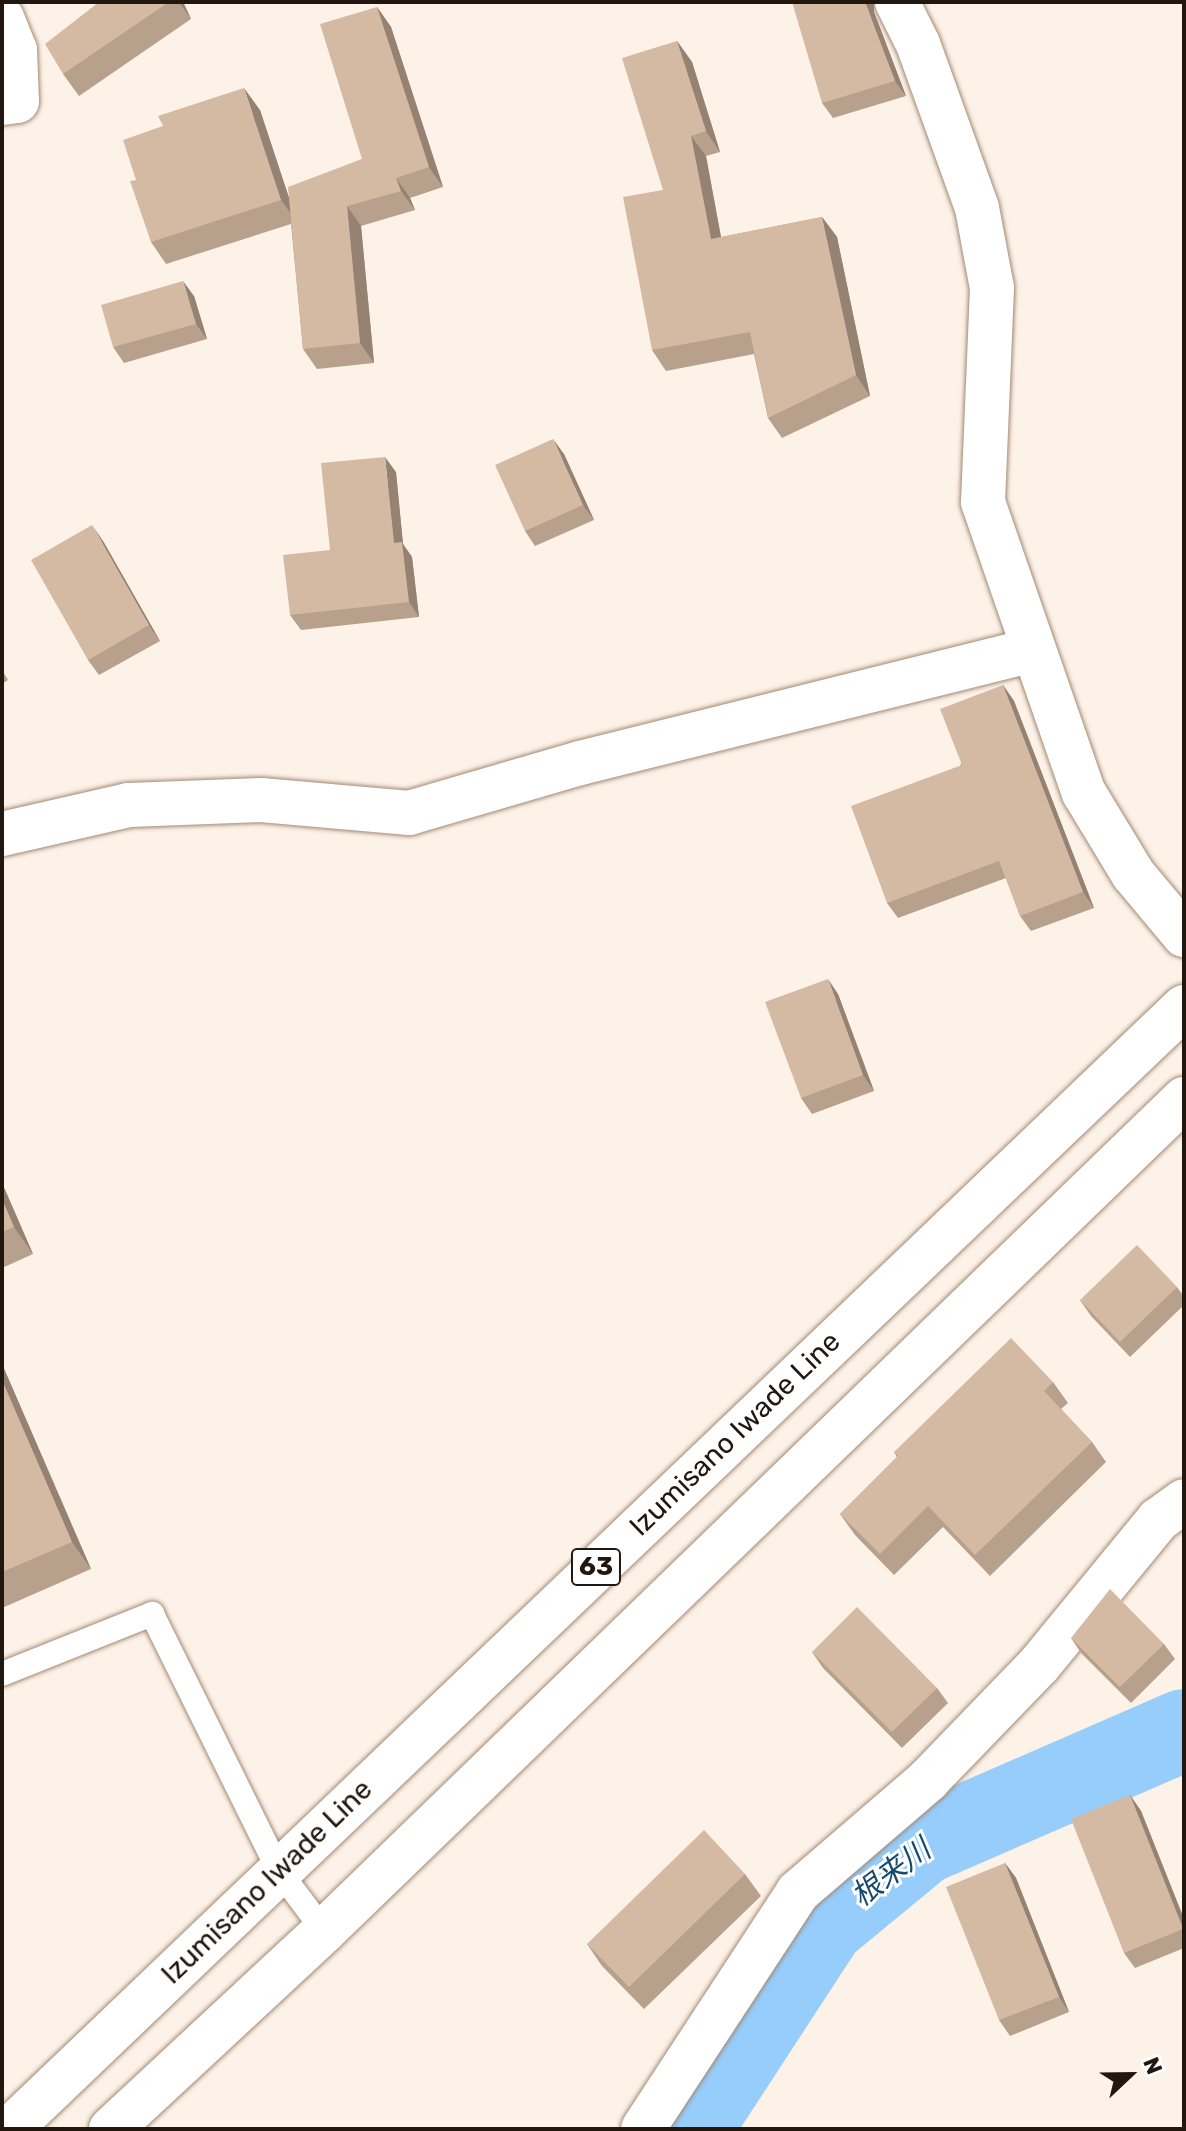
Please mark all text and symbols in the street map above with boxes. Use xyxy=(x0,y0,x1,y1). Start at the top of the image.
street label: Izumisano Iwade Line xyxy=(623,1325,847,1543)
road number: 63 xyxy=(570,1545,622,1589)
street label: Izumisano Iwade Line xyxy=(155,1773,379,1991)
water label: 根来川 xyxy=(844,1832,938,1914)
north arrow xyxy=(1090,2035,1170,2115)
text: N xyxy=(1137,2053,1168,2078)

